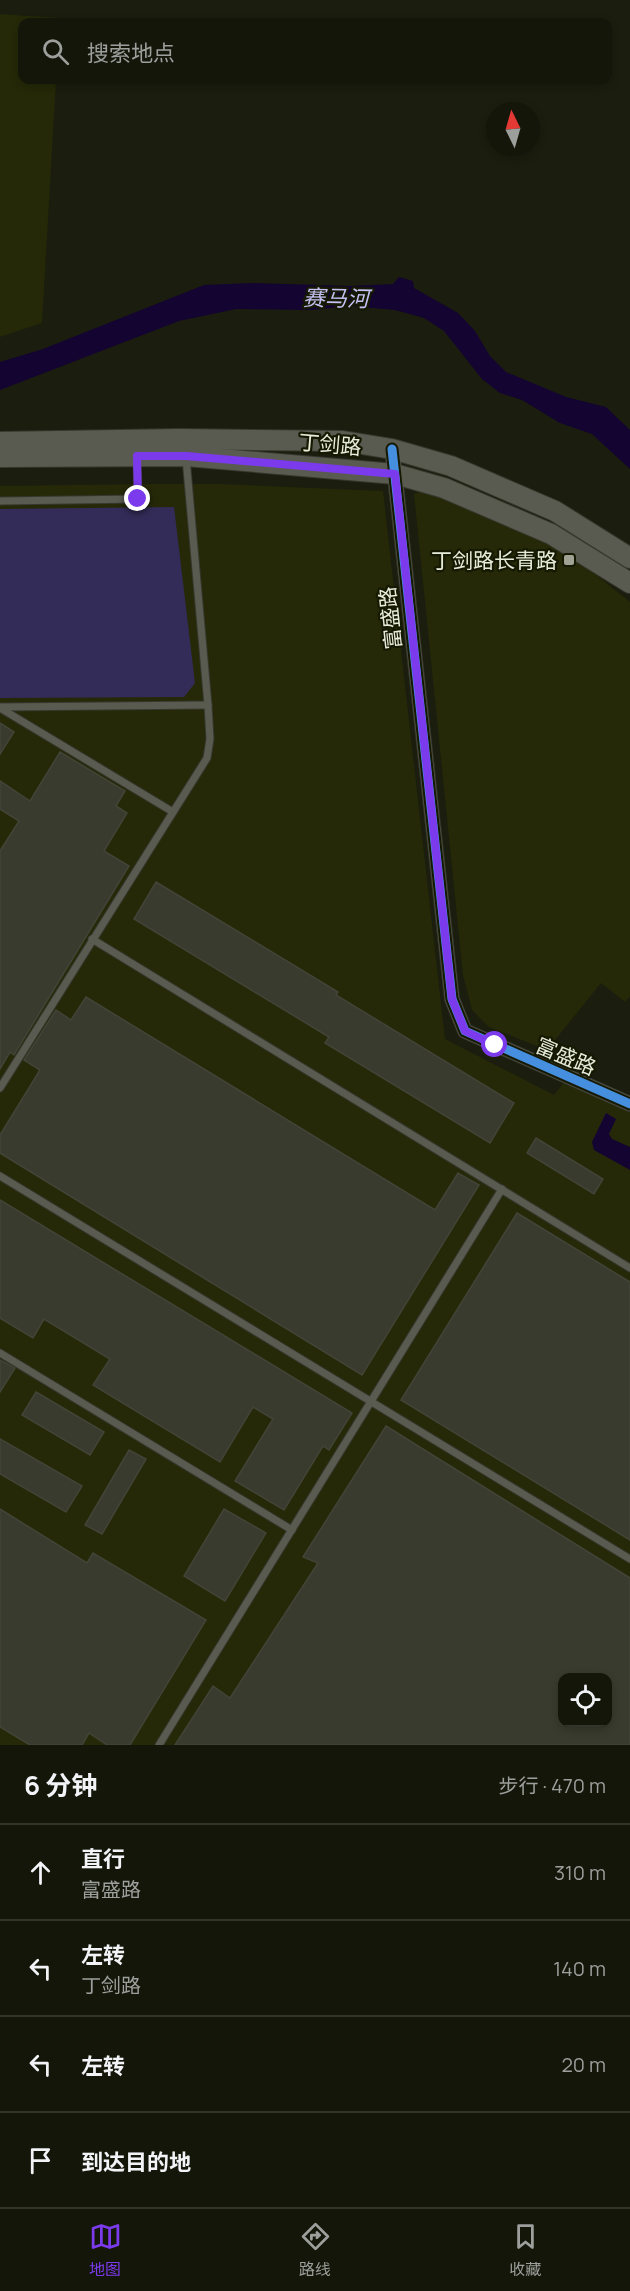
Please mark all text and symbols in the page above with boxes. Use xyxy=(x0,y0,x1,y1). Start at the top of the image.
search box xyxy=(18,18,612,84)
icon: search xyxy=(39,35,72,68)
text: 搜索地点 xyxy=(87,38,175,68)
north arrow xyxy=(486,102,540,156)
water label: 赛马河 xyxy=(303,282,373,314)
street label: 丁剑路 xyxy=(297,427,363,461)
route end xyxy=(124,485,150,511)
place label: 丁剑路长青路 xyxy=(431,546,557,574)
marker: 丁剑路长青路 xyxy=(562,553,576,567)
street label: 富盛路 xyxy=(373,585,407,651)
route start xyxy=(481,1031,507,1057)
street label: 富盛路 xyxy=(532,1031,600,1081)
map controls xyxy=(558,1673,612,1727)
button: locate xyxy=(558,1673,612,1727)
text: 6 分钟 xyxy=(24,1767,97,1803)
text: 步行 · 470 m xyxy=(498,1772,606,1799)
text: 直行 xyxy=(81,1844,125,1874)
icon: ahead xyxy=(24,1856,57,1889)
text: 310 m xyxy=(554,1859,606,1886)
text: 富盛路 xyxy=(81,1876,141,1903)
text: 左转 xyxy=(81,1940,125,1970)
icon: left xyxy=(24,1952,57,1985)
text: 140 m xyxy=(553,1955,606,1982)
text: 丁剑路 xyxy=(81,1972,141,1999)
icon: left xyxy=(24,2048,57,2081)
text: 左转 xyxy=(81,2051,125,2081)
text: 20 m xyxy=(561,2051,606,2078)
icon: arrive xyxy=(24,2144,57,2177)
text: 到达目的地 xyxy=(81,2147,191,2177)
tab: 地图 xyxy=(89,2220,122,2280)
tab: 路线 xyxy=(299,2220,332,2280)
tab: 收藏 xyxy=(509,2220,542,2280)

